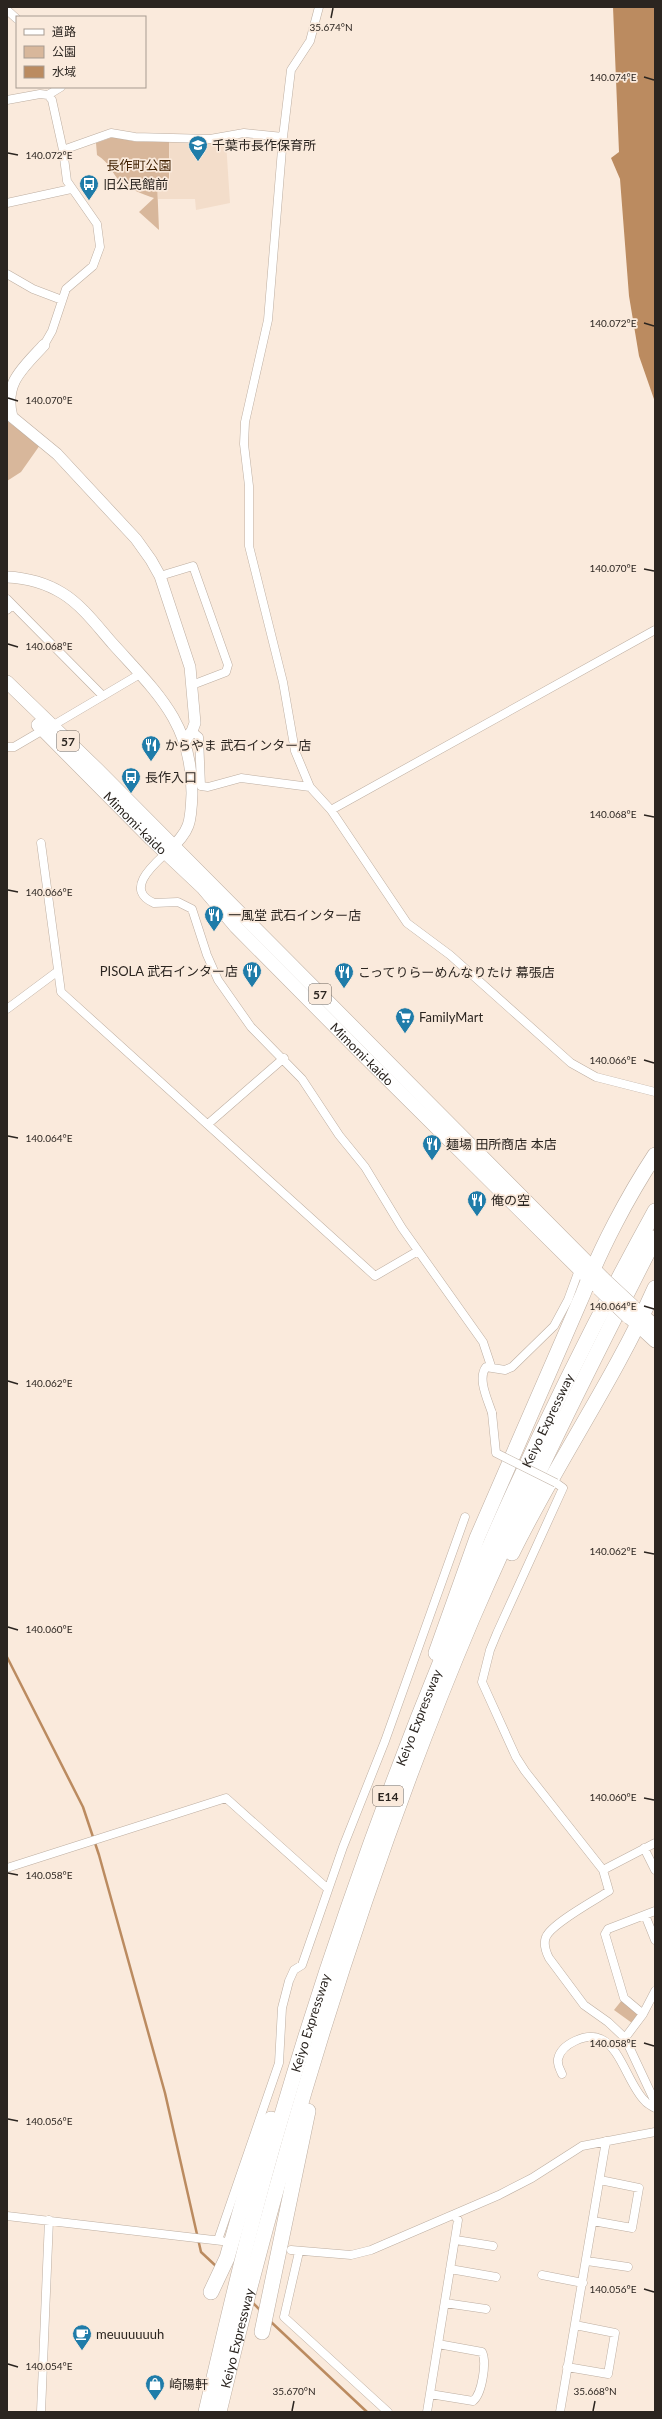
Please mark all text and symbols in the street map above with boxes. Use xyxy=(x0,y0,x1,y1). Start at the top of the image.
legend xyxy=(16,16,146,88)
text: 35.674°N xyxy=(309,21,353,33)
text: 道路 xyxy=(52,24,76,39)
text: 公園 xyxy=(52,44,76,59)
text: 水域 xyxy=(52,64,76,79)
text: 140.074°E xyxy=(589,71,637,83)
school or university icon: 千葉市長作保育所 xyxy=(187,134,209,162)
place label: 千葉市長作保育所 xyxy=(212,137,316,153)
text: 140.072°E xyxy=(25,149,73,161)
park label: 長作町公園 xyxy=(106,157,172,173)
bus stop icon: 旧公民館前 xyxy=(78,173,100,201)
place label: 旧公民館前 xyxy=(103,176,168,192)
text: 140.072°E xyxy=(589,317,637,329)
text: 140.070°E xyxy=(25,394,73,406)
text: 140.070°E xyxy=(589,562,637,574)
text: 140.068°E xyxy=(25,640,73,652)
road number: 57 xyxy=(57,731,79,751)
restaurant icon: からやま 武石インター店 xyxy=(140,734,162,762)
place label: からやま 武石インター店 xyxy=(165,737,311,753)
bus stop icon: 長作入口 xyxy=(120,766,142,794)
place label: 長作入口 xyxy=(145,769,197,785)
street label: Mimomi-kaido xyxy=(100,788,170,858)
text: 140.068°E xyxy=(589,808,637,820)
text: 140.066°E xyxy=(25,886,73,898)
restaurant icon: 一風堂 武石インター店 xyxy=(203,904,225,932)
place label: 一風堂 武石インター店 xyxy=(228,907,361,923)
restaurant icon: PISOLA 武石インター店 xyxy=(241,960,263,988)
restaurant icon: こってりらーめんなりたけ 幕張店 xyxy=(333,961,355,989)
place label: PISOLA 武石インター店 xyxy=(100,963,238,979)
place label: こってりらーめんなりたけ 幕張店 xyxy=(358,964,555,980)
road number: 57 xyxy=(309,984,331,1004)
supermarket icon: FamilyMart xyxy=(394,1006,416,1034)
place label: FamilyMart xyxy=(419,1009,483,1025)
street label: Mimomi-kaido xyxy=(327,1019,397,1089)
text: 140.066°E xyxy=(589,1054,637,1066)
text: 140.064°E xyxy=(25,1132,73,1144)
restaurant icon: 麺場 田所商店 本店 xyxy=(421,1133,443,1161)
place label: 麺場 田所商店 本店 xyxy=(446,1136,557,1152)
restaurant icon: 俺の空 xyxy=(466,1189,488,1217)
place label: 俺の空 xyxy=(491,1192,530,1208)
text: 140.064°E xyxy=(589,1300,637,1312)
street label: Keiyo Expressway xyxy=(518,1371,577,1470)
text: 140.062°E xyxy=(25,1377,73,1389)
text: 140.062°E xyxy=(589,1545,637,1557)
text: 140.060°E xyxy=(25,1623,73,1635)
street label: Keiyo Expressway xyxy=(392,1667,445,1768)
road number: E14 xyxy=(373,1786,403,1806)
text: 140.060°E xyxy=(589,1791,637,1803)
text: 140.058°E xyxy=(25,1869,73,1881)
street label: Keiyo Expressway xyxy=(287,1971,334,2074)
text: 140.058°E xyxy=(589,2037,637,2049)
text: 140.056°E xyxy=(25,2115,73,2127)
text: 140.056°E xyxy=(589,2283,637,2295)
street label: Keiyo Expressway xyxy=(217,2286,257,2390)
cafe icon: meuuuuuuh xyxy=(71,2323,93,2351)
place label: meuuuuuuh xyxy=(96,2326,164,2342)
text: 140.054°E xyxy=(25,2360,73,2372)
shop icon: 崎陽軒 xyxy=(144,2373,166,2401)
place label: 崎陽軒 xyxy=(169,2376,208,2392)
text: 35.670°N xyxy=(272,2385,316,2397)
text: 35.668°N xyxy=(573,2385,617,2397)

